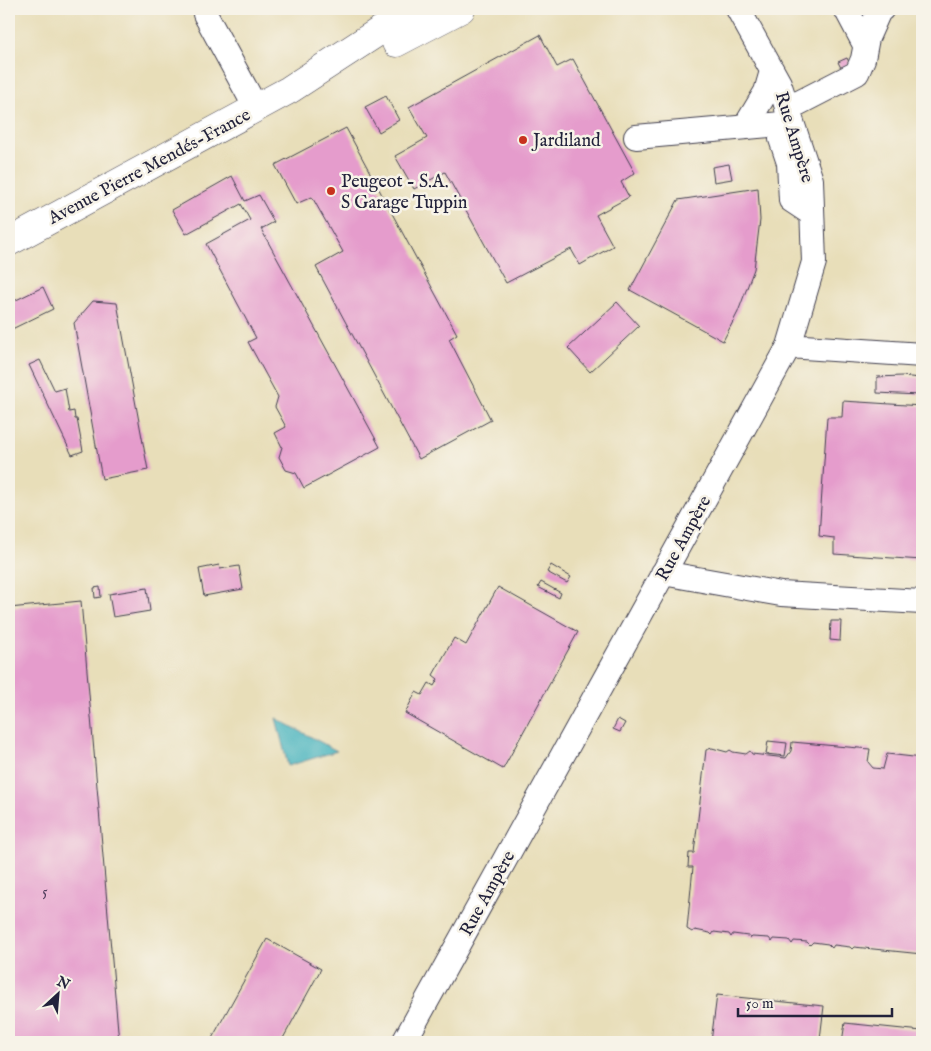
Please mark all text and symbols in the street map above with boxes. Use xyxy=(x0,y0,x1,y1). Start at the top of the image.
street label: Rue Ampère xyxy=(769,89,818,186)
street label: Avenue Pierre Mendés-France xyxy=(44,104,255,231)
place label: Jardiland xyxy=(531,130,601,153)
marker: Jardiland xyxy=(517,134,529,146)
place label: Peugeot - S.A. S Garage Tuppin xyxy=(341,171,468,215)
marker: Peugeot - S.A. S Garage Tuppin xyxy=(325,185,337,197)
street label: Rue Ampère xyxy=(651,492,717,585)
street label: Rue Ampère xyxy=(455,847,521,940)
house number: 5 xyxy=(42,882,48,901)
north arrow xyxy=(32,968,82,1018)
text: N xyxy=(53,972,73,994)
scale bar xyxy=(738,986,892,1018)
text: 50 m xyxy=(746,994,774,1013)

